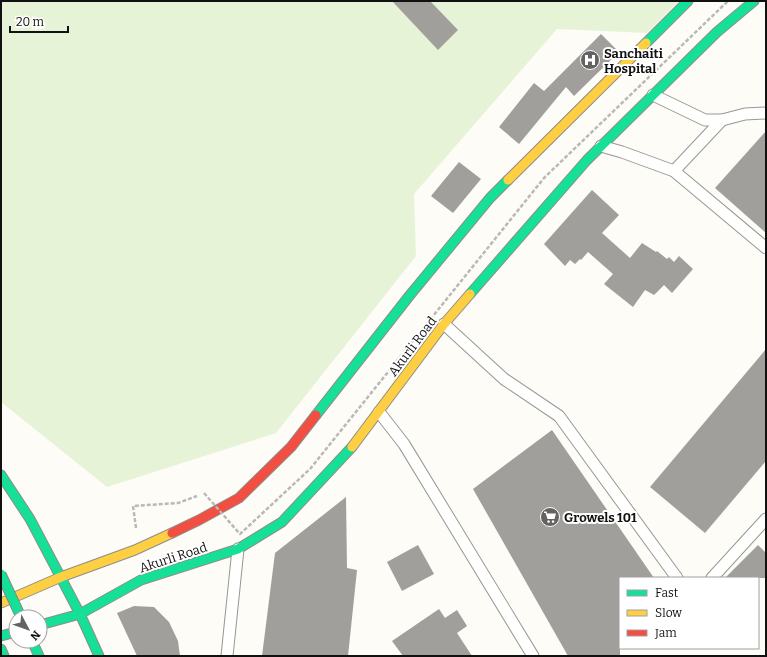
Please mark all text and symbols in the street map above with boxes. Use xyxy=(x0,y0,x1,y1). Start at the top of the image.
scale bar xyxy=(10,8,68,34)
text: 20 m xyxy=(16,15,45,29)
place label: Sanchaiti Hospital xyxy=(604,46,663,76)
hospital icon: Sanchaiti Hospital xyxy=(579,49,601,71)
street label: Akurli Road xyxy=(385,313,440,379)
supermarket icon: Growels 101 xyxy=(539,506,561,528)
place label: Growels 101 xyxy=(564,510,637,525)
street label: Akurli Road xyxy=(137,539,209,576)
legend xyxy=(619,577,759,649)
text: Fast xyxy=(655,586,679,600)
text: Slow xyxy=(655,606,682,620)
north arrow xyxy=(8,609,48,649)
text: Jam xyxy=(654,626,677,640)
text: N xyxy=(27,628,43,643)

